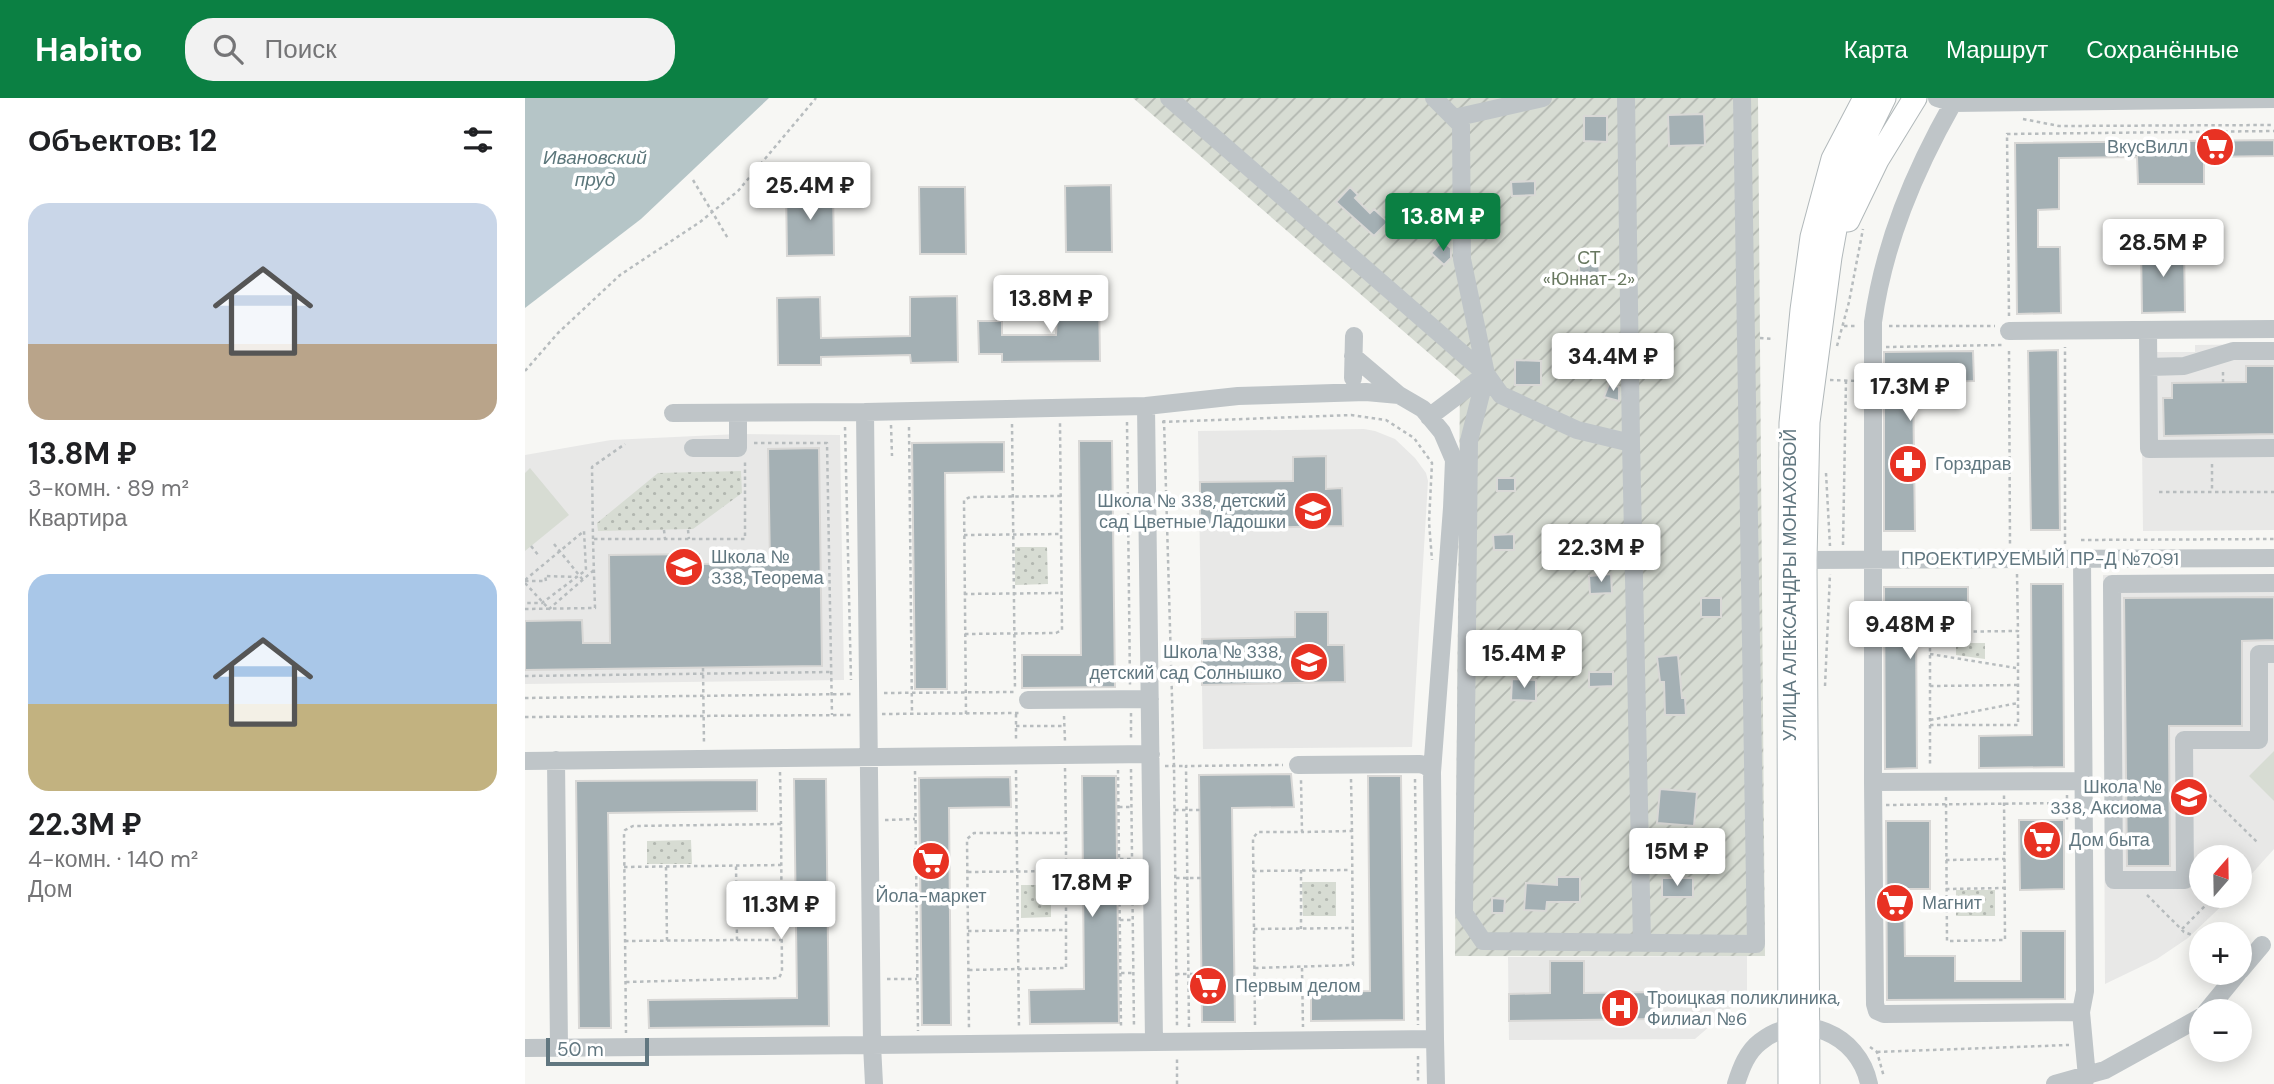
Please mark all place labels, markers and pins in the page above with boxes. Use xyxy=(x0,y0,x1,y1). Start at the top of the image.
supermarket icon: ВкусВилл xyxy=(2194,126,2236,168)
place label: ВкусВилл xyxy=(2107,135,2188,159)
pin: 25.4M ₽ xyxy=(745,162,875,222)
pin: 13.8M ₽ xyxy=(1378,194,1508,253)
pin: 28.5M ₽ xyxy=(2098,220,2228,279)
pin: 13.8M ₽ xyxy=(986,275,1116,335)
pin: 34.4M ₽ xyxy=(1548,334,1678,393)
pin: 17.3M ₽ xyxy=(1845,364,1975,423)
pharmacy icon: Горздрав xyxy=(1887,443,1929,485)
place label: Горздрав xyxy=(1935,452,2011,476)
place label: Школа № 338, детский сад Цветные Ладошки xyxy=(1097,489,1286,534)
school or university icon: Школа № 338, детский сад Цветные Ладошки xyxy=(1292,490,1334,532)
pin: 22.3M ₽ xyxy=(1536,524,1666,584)
place label: Школа № 338, Теорема xyxy=(711,545,825,590)
school or university icon: Школа № 338, Теорема xyxy=(663,546,705,588)
pin: 9.48M ₽ xyxy=(1845,602,1975,661)
pin: 15.4M ₽ xyxy=(1459,630,1589,690)
place label: Школа № 338, детский сад Солнышко xyxy=(1089,640,1282,685)
school or university icon: Школа № 338, детский сад Солнышко xyxy=(1288,641,1330,683)
place label: Школа № 338, Аксиома xyxy=(2050,775,2163,820)
school or university icon: Школа № 338, Аксиома xyxy=(2168,776,2210,818)
supermarket icon: Дом быта xyxy=(2021,819,2063,861)
pin: 15M ₽ xyxy=(1628,828,1726,888)
place label: Дом быта xyxy=(2069,828,2151,852)
supermarket icon: Йола-маркет xyxy=(910,840,952,882)
pin: 17.8M ₽ xyxy=(1027,860,1157,919)
pin: 11.3M ₽ xyxy=(716,882,846,941)
supermarket icon: Магнит xyxy=(1874,882,1916,924)
place label: Йола-маркет xyxy=(876,884,986,908)
place label: Магнит xyxy=(1922,891,1982,915)
supermarket icon: Первым делом xyxy=(1187,965,1229,1007)
place label: Первым делом xyxy=(1235,974,1361,998)
place label: Троицкая поликлиника, Филиал №6 xyxy=(1647,986,1840,1031)
hospital icon: Троицкая поликлиника, Филиал №6 xyxy=(1599,987,1641,1029)

